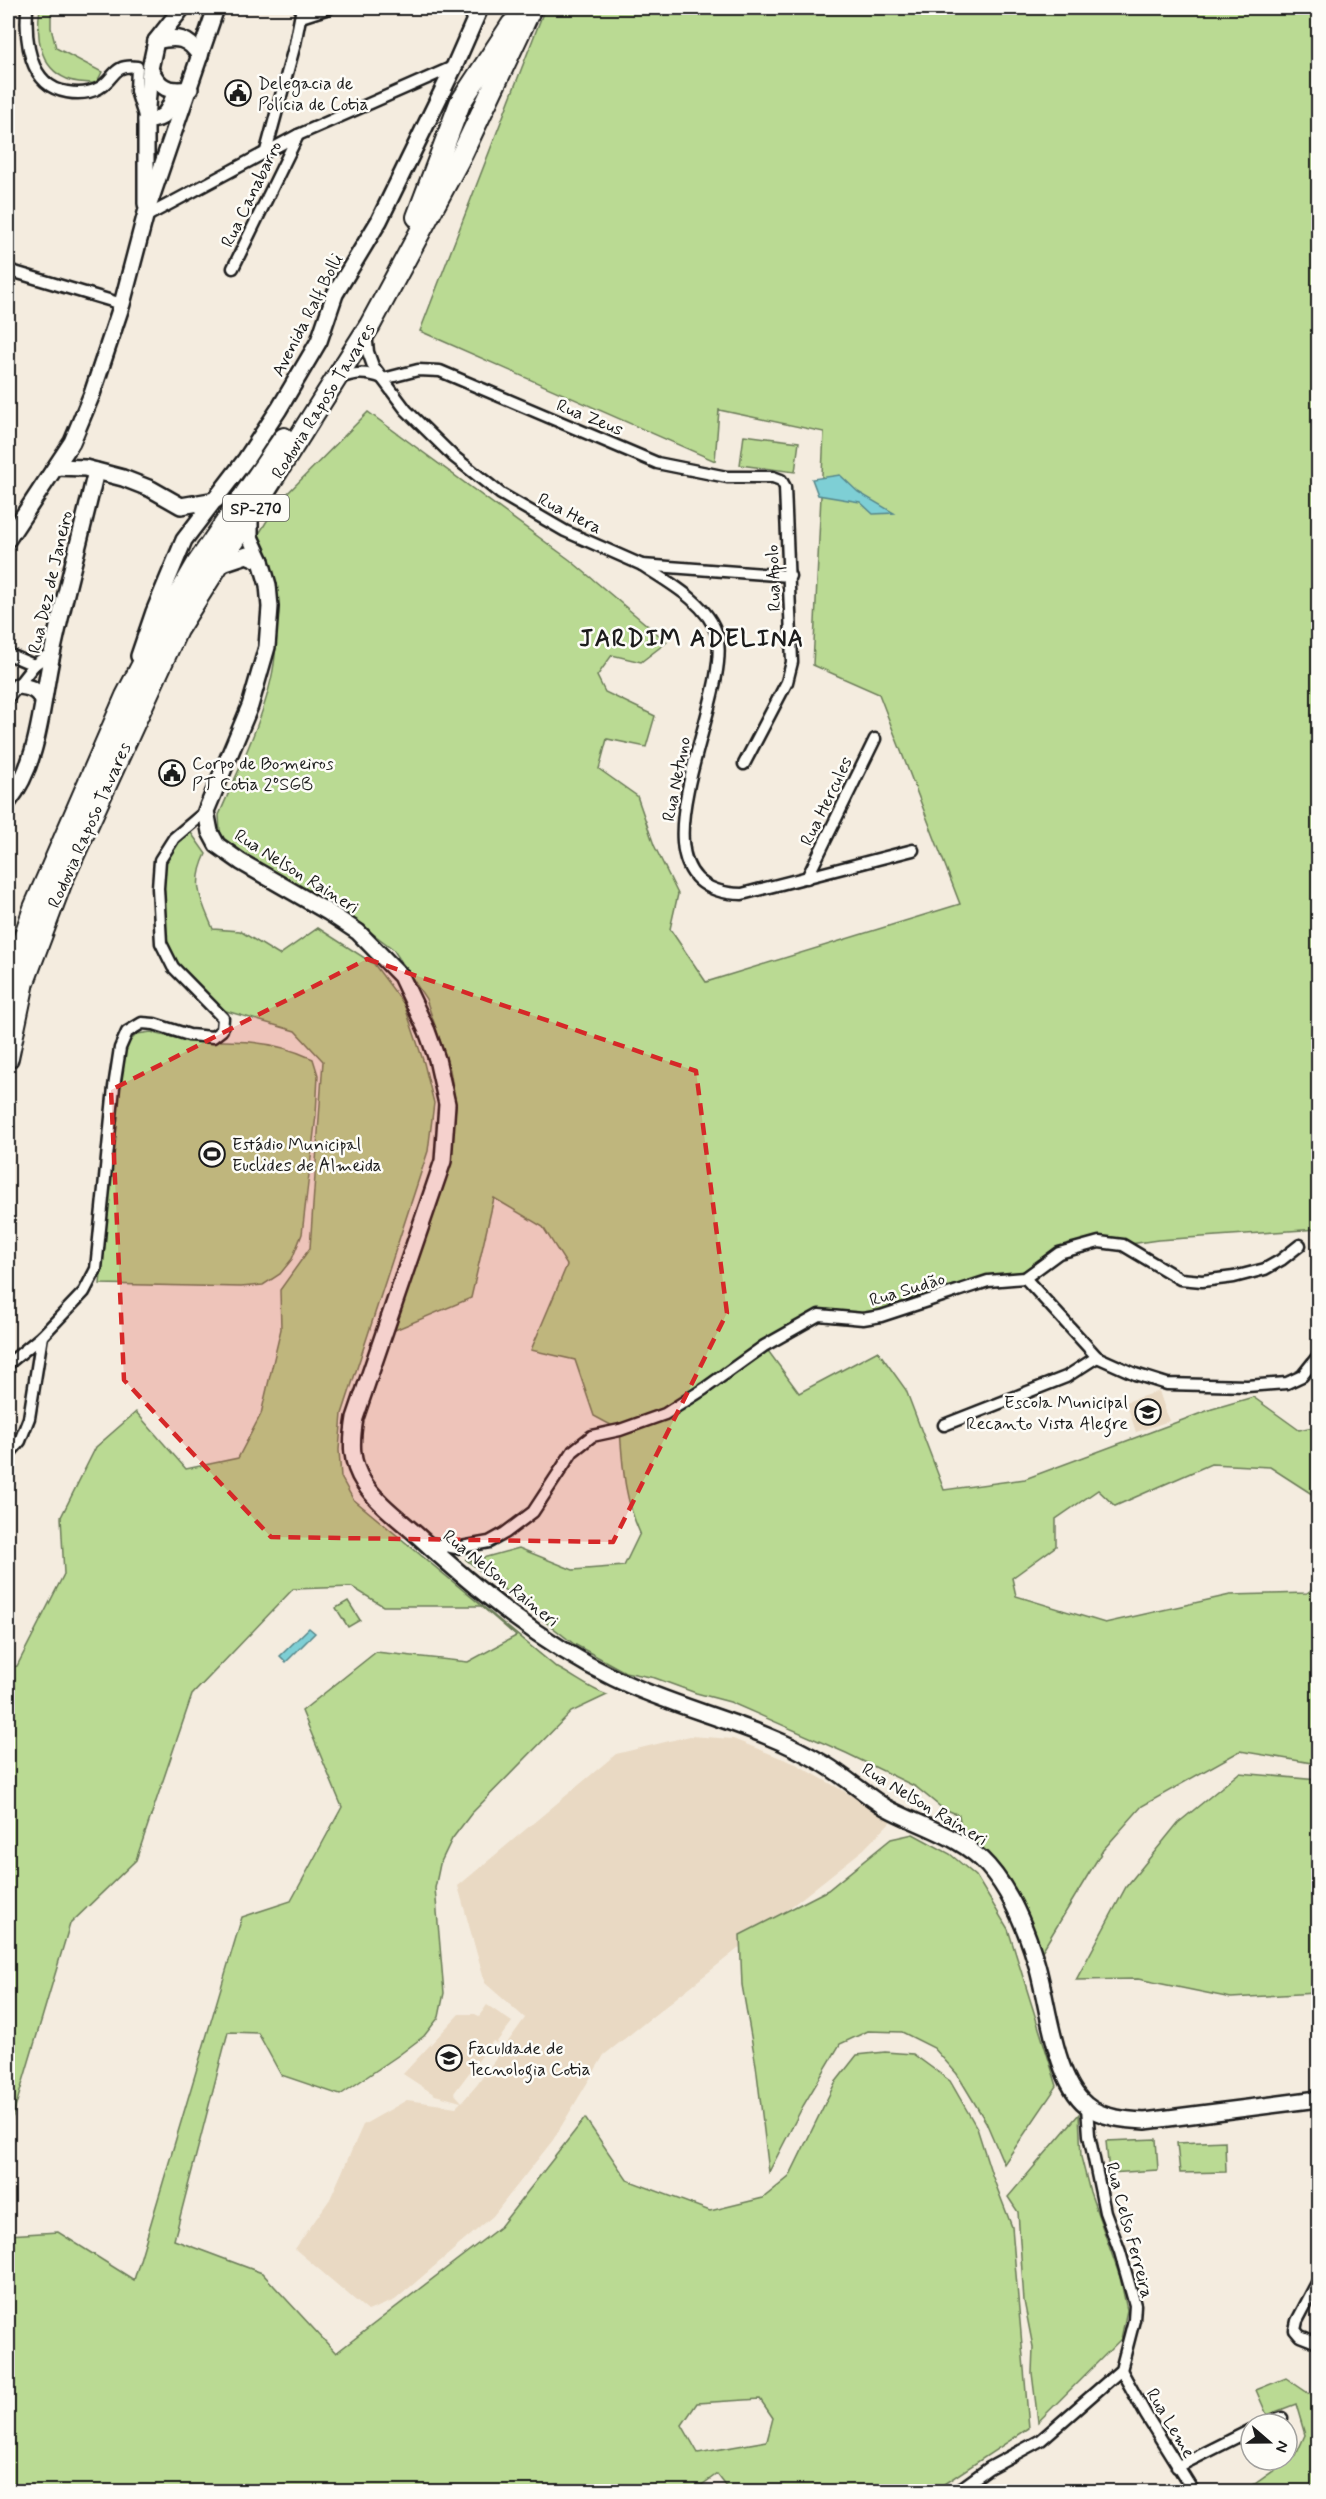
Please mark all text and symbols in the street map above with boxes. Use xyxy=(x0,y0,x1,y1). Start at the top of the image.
place label: Delegacia de Polícia de Cotia xyxy=(258,72,369,117)
public building icon: Delegacia de Polícia de Cotia xyxy=(223,78,253,108)
street label: Rua Canabarro xyxy=(216,137,288,252)
street label: Avenida Ralf Bolli xyxy=(267,250,349,381)
street label: Rodovia Raposo Tavares xyxy=(266,319,381,484)
street label: Rua Zeus xyxy=(553,394,627,442)
street label: Rua Hera xyxy=(533,488,606,540)
road number: SP-270 xyxy=(223,495,289,521)
street label: Rua Dez de Janeiro xyxy=(23,508,79,656)
street label: Rua Apolo xyxy=(761,544,788,612)
district label: JARDIM ADELINA xyxy=(579,624,805,655)
street label: Rua Netuno xyxy=(657,735,697,824)
street label: Rodovia Raposo Tavares xyxy=(43,739,137,912)
place label: Corpo de Bomeiros PT Cotia 2ºSGB xyxy=(192,752,334,797)
street label: Rua Hercules xyxy=(795,753,859,850)
public building icon: Corpo de Bomeiros PT Cotia 2ºSGB xyxy=(157,758,187,788)
street label: Rua Nelson Raineri xyxy=(229,824,363,920)
place label: Estádio Municipal Euclides de Almeida xyxy=(232,1133,382,1178)
sports icon: Estádio Municipal Euclides de Almeida xyxy=(197,1139,227,1169)
street label: Rua Sudão xyxy=(866,1267,948,1313)
place label: Escola Municipal Recanto Vista Alegre xyxy=(966,1391,1128,1438)
school or university icon: Escola Municipal Recanto Vista Alegre xyxy=(1133,1397,1163,1427)
street label: Rua Nelson Raineri xyxy=(437,1524,563,1633)
street label: Rua Nelson Raineri xyxy=(857,1758,992,1852)
place label: Faculdade de Tecnologia Cotia xyxy=(468,2037,591,2084)
school or university icon: Faculdade de Tecnologia Cotia xyxy=(434,2043,464,2073)
street label: Rua Celso Ferreira xyxy=(1099,2160,1159,2301)
street label: Rua Leme xyxy=(1140,2384,1201,2463)
north arrow xyxy=(1239,2412,1299,2472)
text: N xyxy=(1270,2438,1293,2455)

